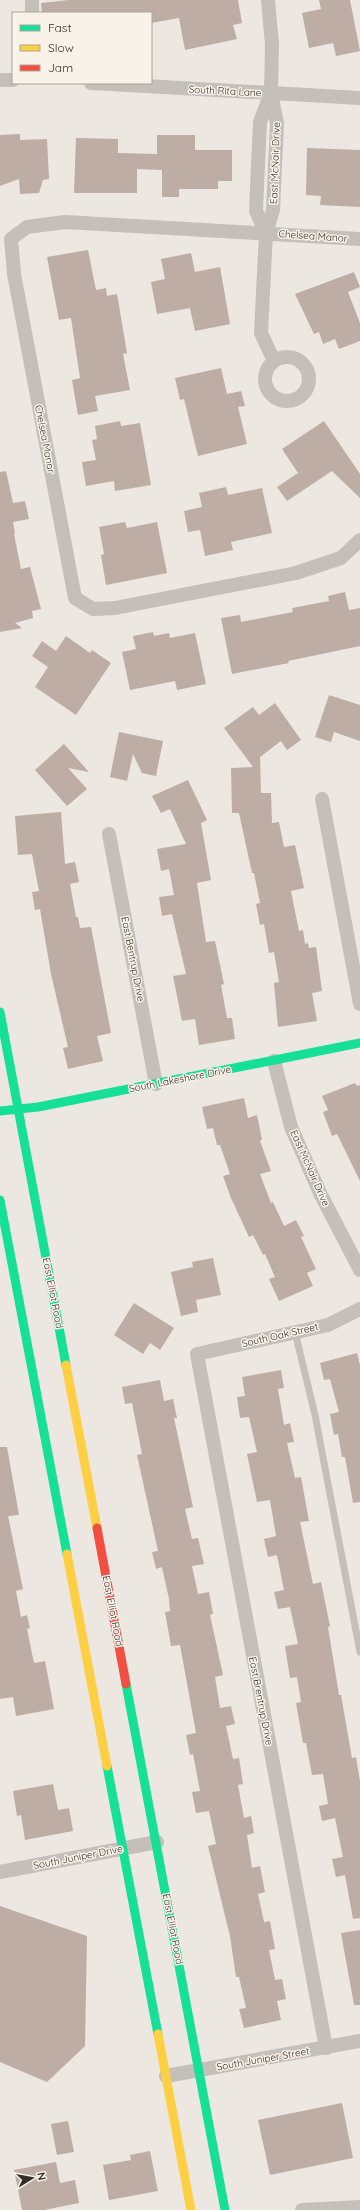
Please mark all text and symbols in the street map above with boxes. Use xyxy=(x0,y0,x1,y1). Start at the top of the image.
legend xyxy=(12,12,152,84)
text: Fast xyxy=(48,20,72,35)
text: Slow xyxy=(48,40,74,55)
text: Jam xyxy=(48,60,73,75)
street label: South Rita Lane xyxy=(188,83,262,99)
street label: East McNair Drive xyxy=(267,121,283,204)
street label: Chelsea Manor xyxy=(278,227,348,245)
street label: Chelsea Manor xyxy=(32,404,58,474)
street label: East Bentrup Drive xyxy=(118,915,148,1003)
street label: South Lakeshore Drive xyxy=(128,1063,233,1095)
street label: East McNair Drive xyxy=(287,1128,333,1208)
street label: East Elliot Road xyxy=(40,1256,66,1330)
street label: South Oak Street xyxy=(240,1320,320,1350)
street label: East Elliot Road xyxy=(100,1574,126,1648)
street label: East Brentrup Drive xyxy=(246,1656,276,1747)
street label: South Juniper Drive xyxy=(32,1842,124,1872)
street label: East Elliot Road xyxy=(160,1892,186,1966)
street label: South Juniper Street xyxy=(216,2044,311,2074)
north arrow xyxy=(12,2158,52,2198)
text: N xyxy=(34,2171,49,2181)

